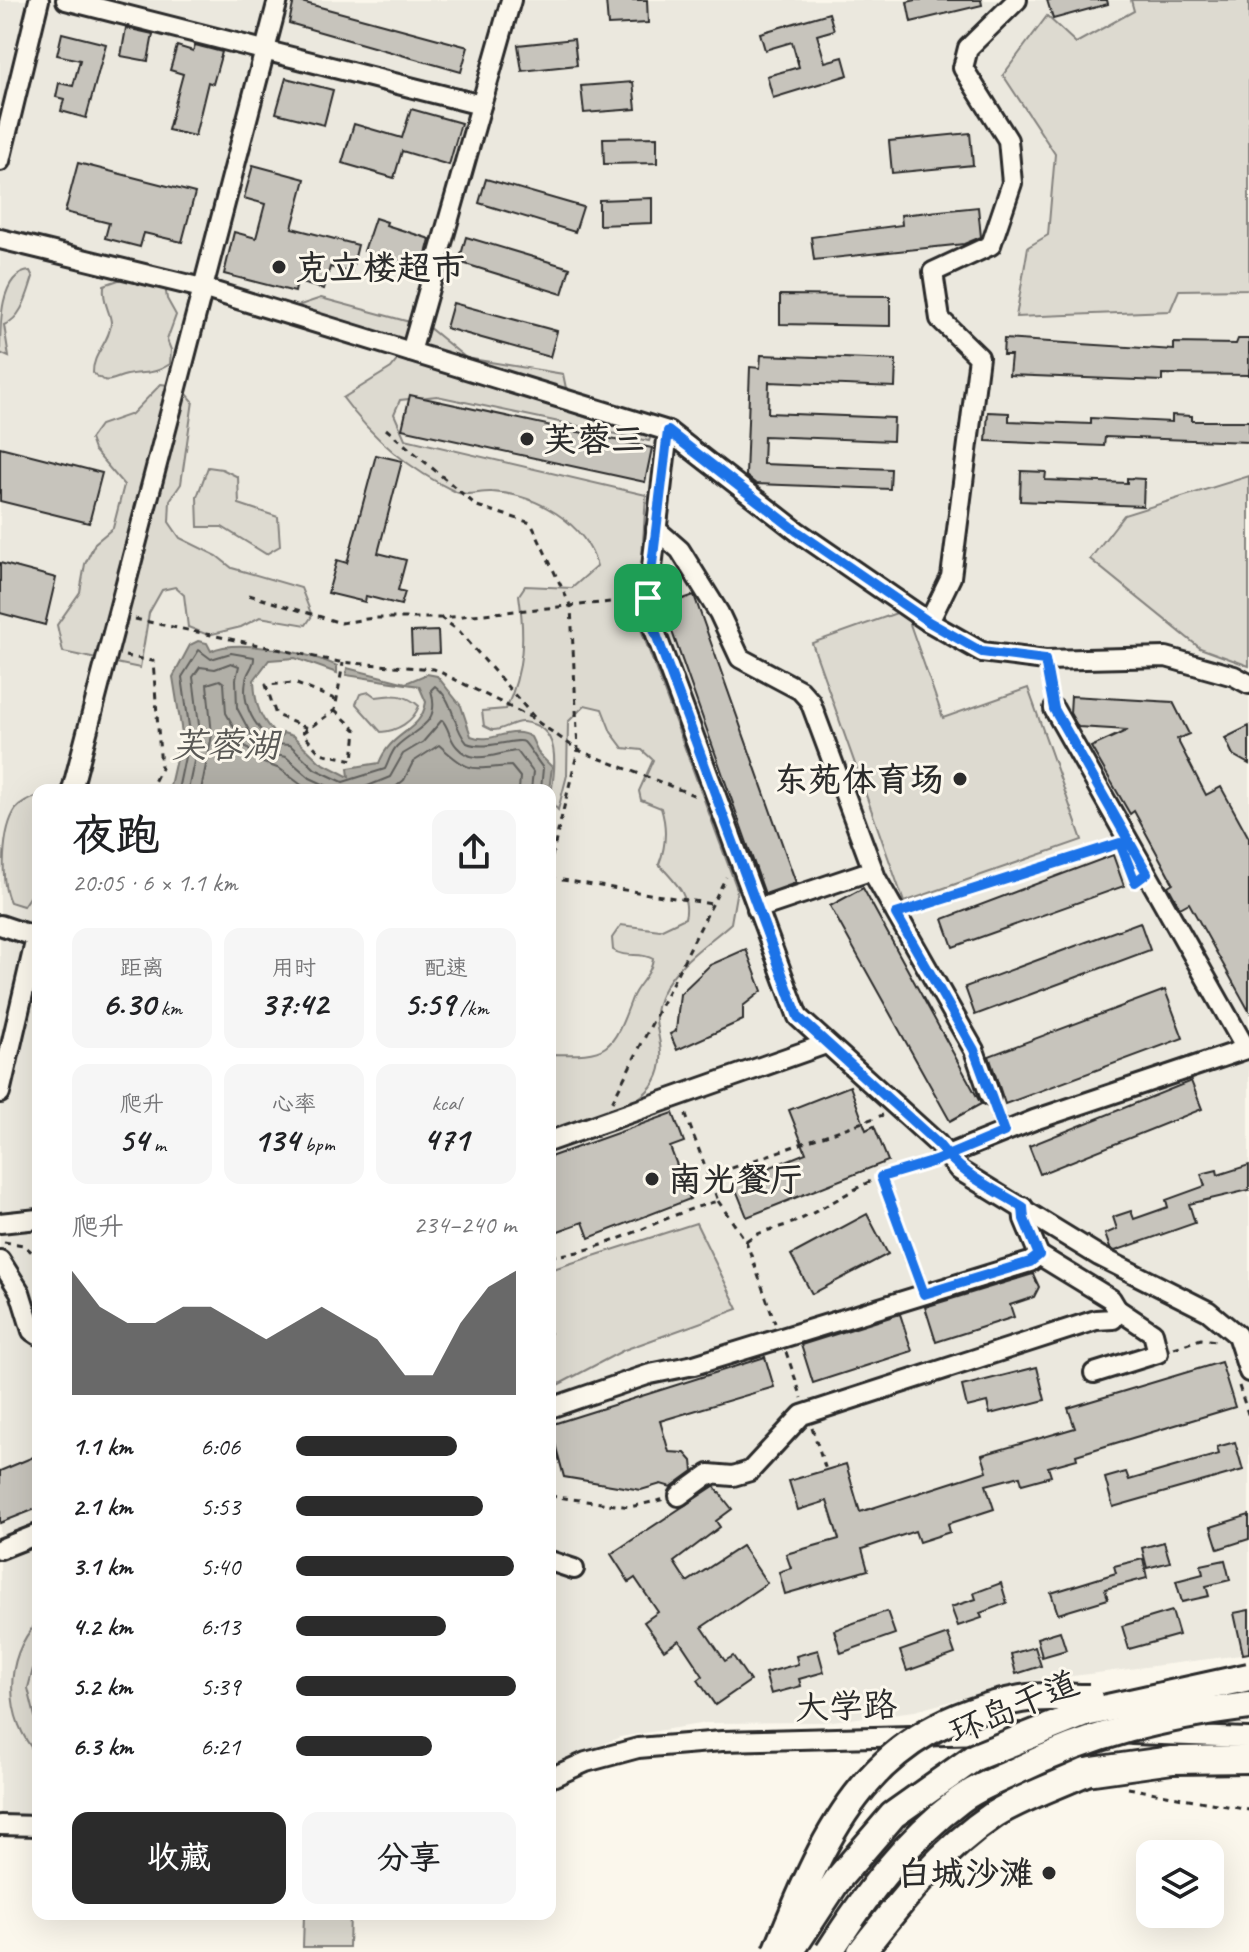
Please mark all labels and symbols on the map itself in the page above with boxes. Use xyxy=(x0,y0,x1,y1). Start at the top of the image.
place label: 克立楼超市 xyxy=(295,246,465,289)
marker: 克立楼超市 xyxy=(270,258,288,276)
place label: 芙蓉三 xyxy=(543,418,645,461)
marker: 芙蓉三 xyxy=(518,430,536,448)
pin xyxy=(614,564,682,632)
water label: 芙蓉湖 xyxy=(171,722,283,768)
place label: 东苑体育场 xyxy=(774,758,944,801)
marker: 东苑体育场 xyxy=(951,770,969,788)
place label: 南光餐厅 xyxy=(668,1158,804,1201)
marker: 南光餐厅 xyxy=(643,1170,661,1188)
street label: 环岛干道 xyxy=(943,1661,1085,1753)
street label: 大学路 xyxy=(794,1683,898,1729)
place label: 白城沙滩 xyxy=(897,1852,1033,1895)
marker: 白城沙滩 xyxy=(1040,1864,1058,1882)

